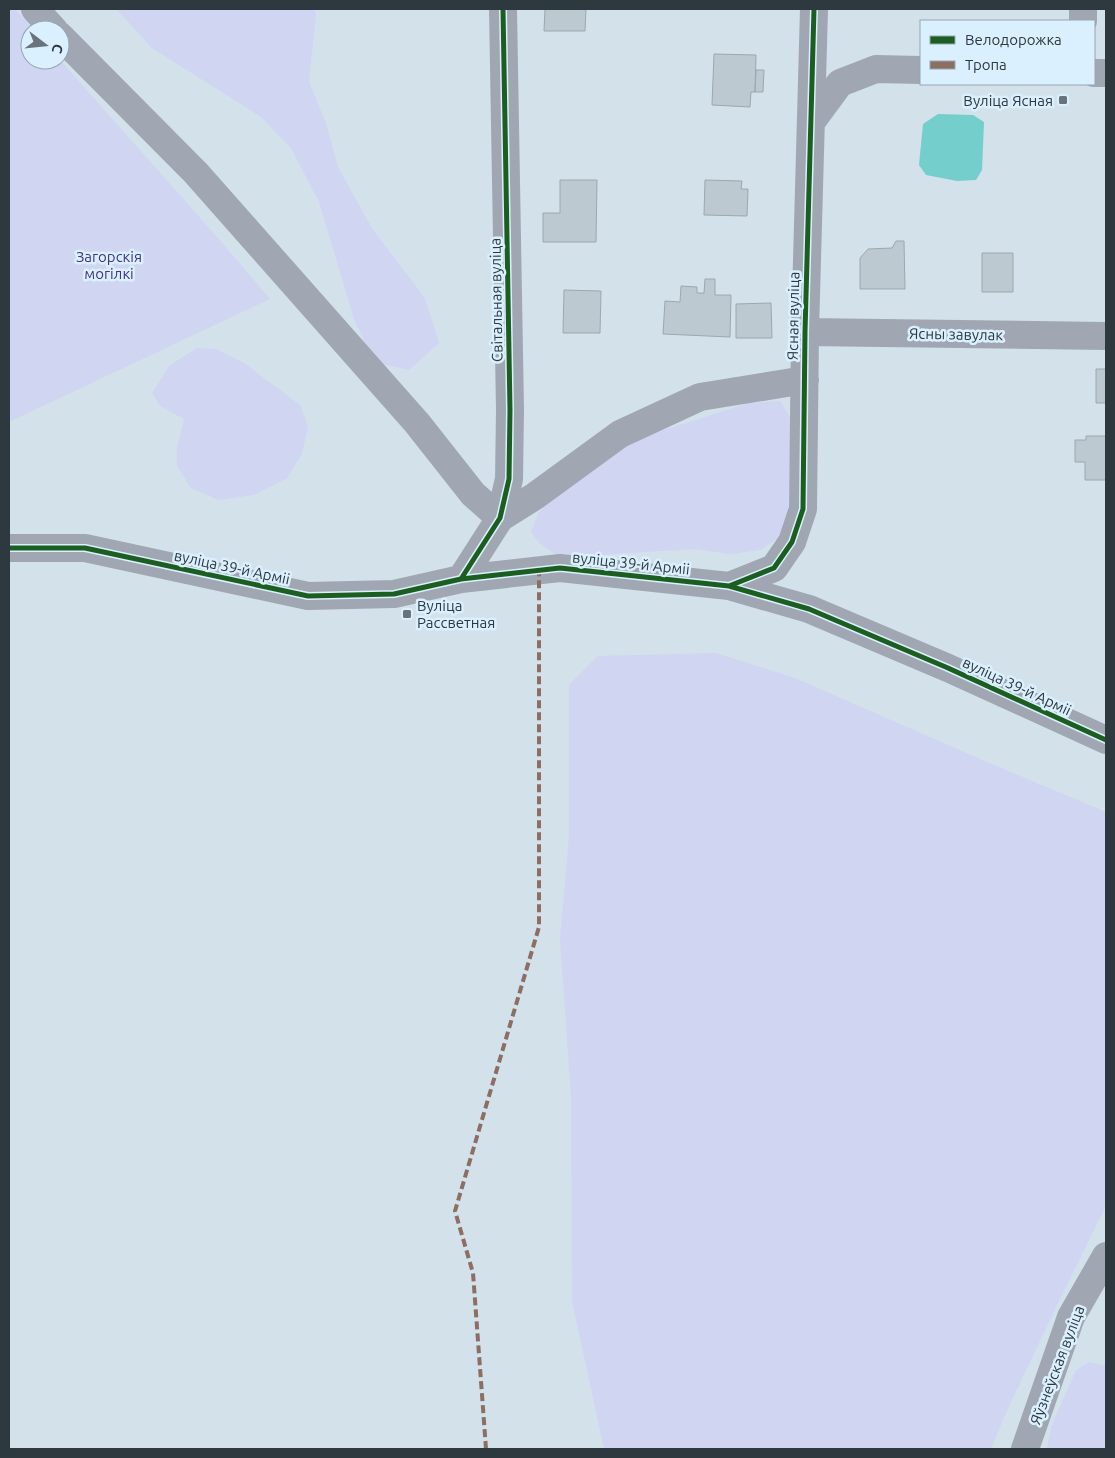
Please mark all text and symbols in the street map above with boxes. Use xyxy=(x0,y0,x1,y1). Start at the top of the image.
north arrow xyxy=(20,20,70,70)
legend xyxy=(920,20,1095,85)
text: Велодорожка xyxy=(965,31,1062,48)
text: С xyxy=(49,42,66,55)
text: Тропа xyxy=(965,56,1007,73)
place label: Вуліца Ясная xyxy=(963,92,1053,109)
marker: Вуліца Ясная xyxy=(1057,94,1069,106)
street label: Світальная вуліца xyxy=(486,238,506,362)
park label: Загорскія могілкі xyxy=(76,248,142,282)
street label: Ясная вуліца xyxy=(784,272,802,360)
street label: Ясны завулак xyxy=(909,325,1003,343)
street label: вуліца 39-й Арміі xyxy=(173,546,291,588)
street label: вуліца 39-й Арміі xyxy=(572,548,690,578)
place label: Вуліца Рассветная xyxy=(417,597,495,631)
marker: Вуліца Рассветная xyxy=(401,608,413,620)
street label: вуліца 39-й Арміі xyxy=(960,653,1074,719)
street label: Яўзнеўская вуліца xyxy=(1026,1303,1088,1427)

